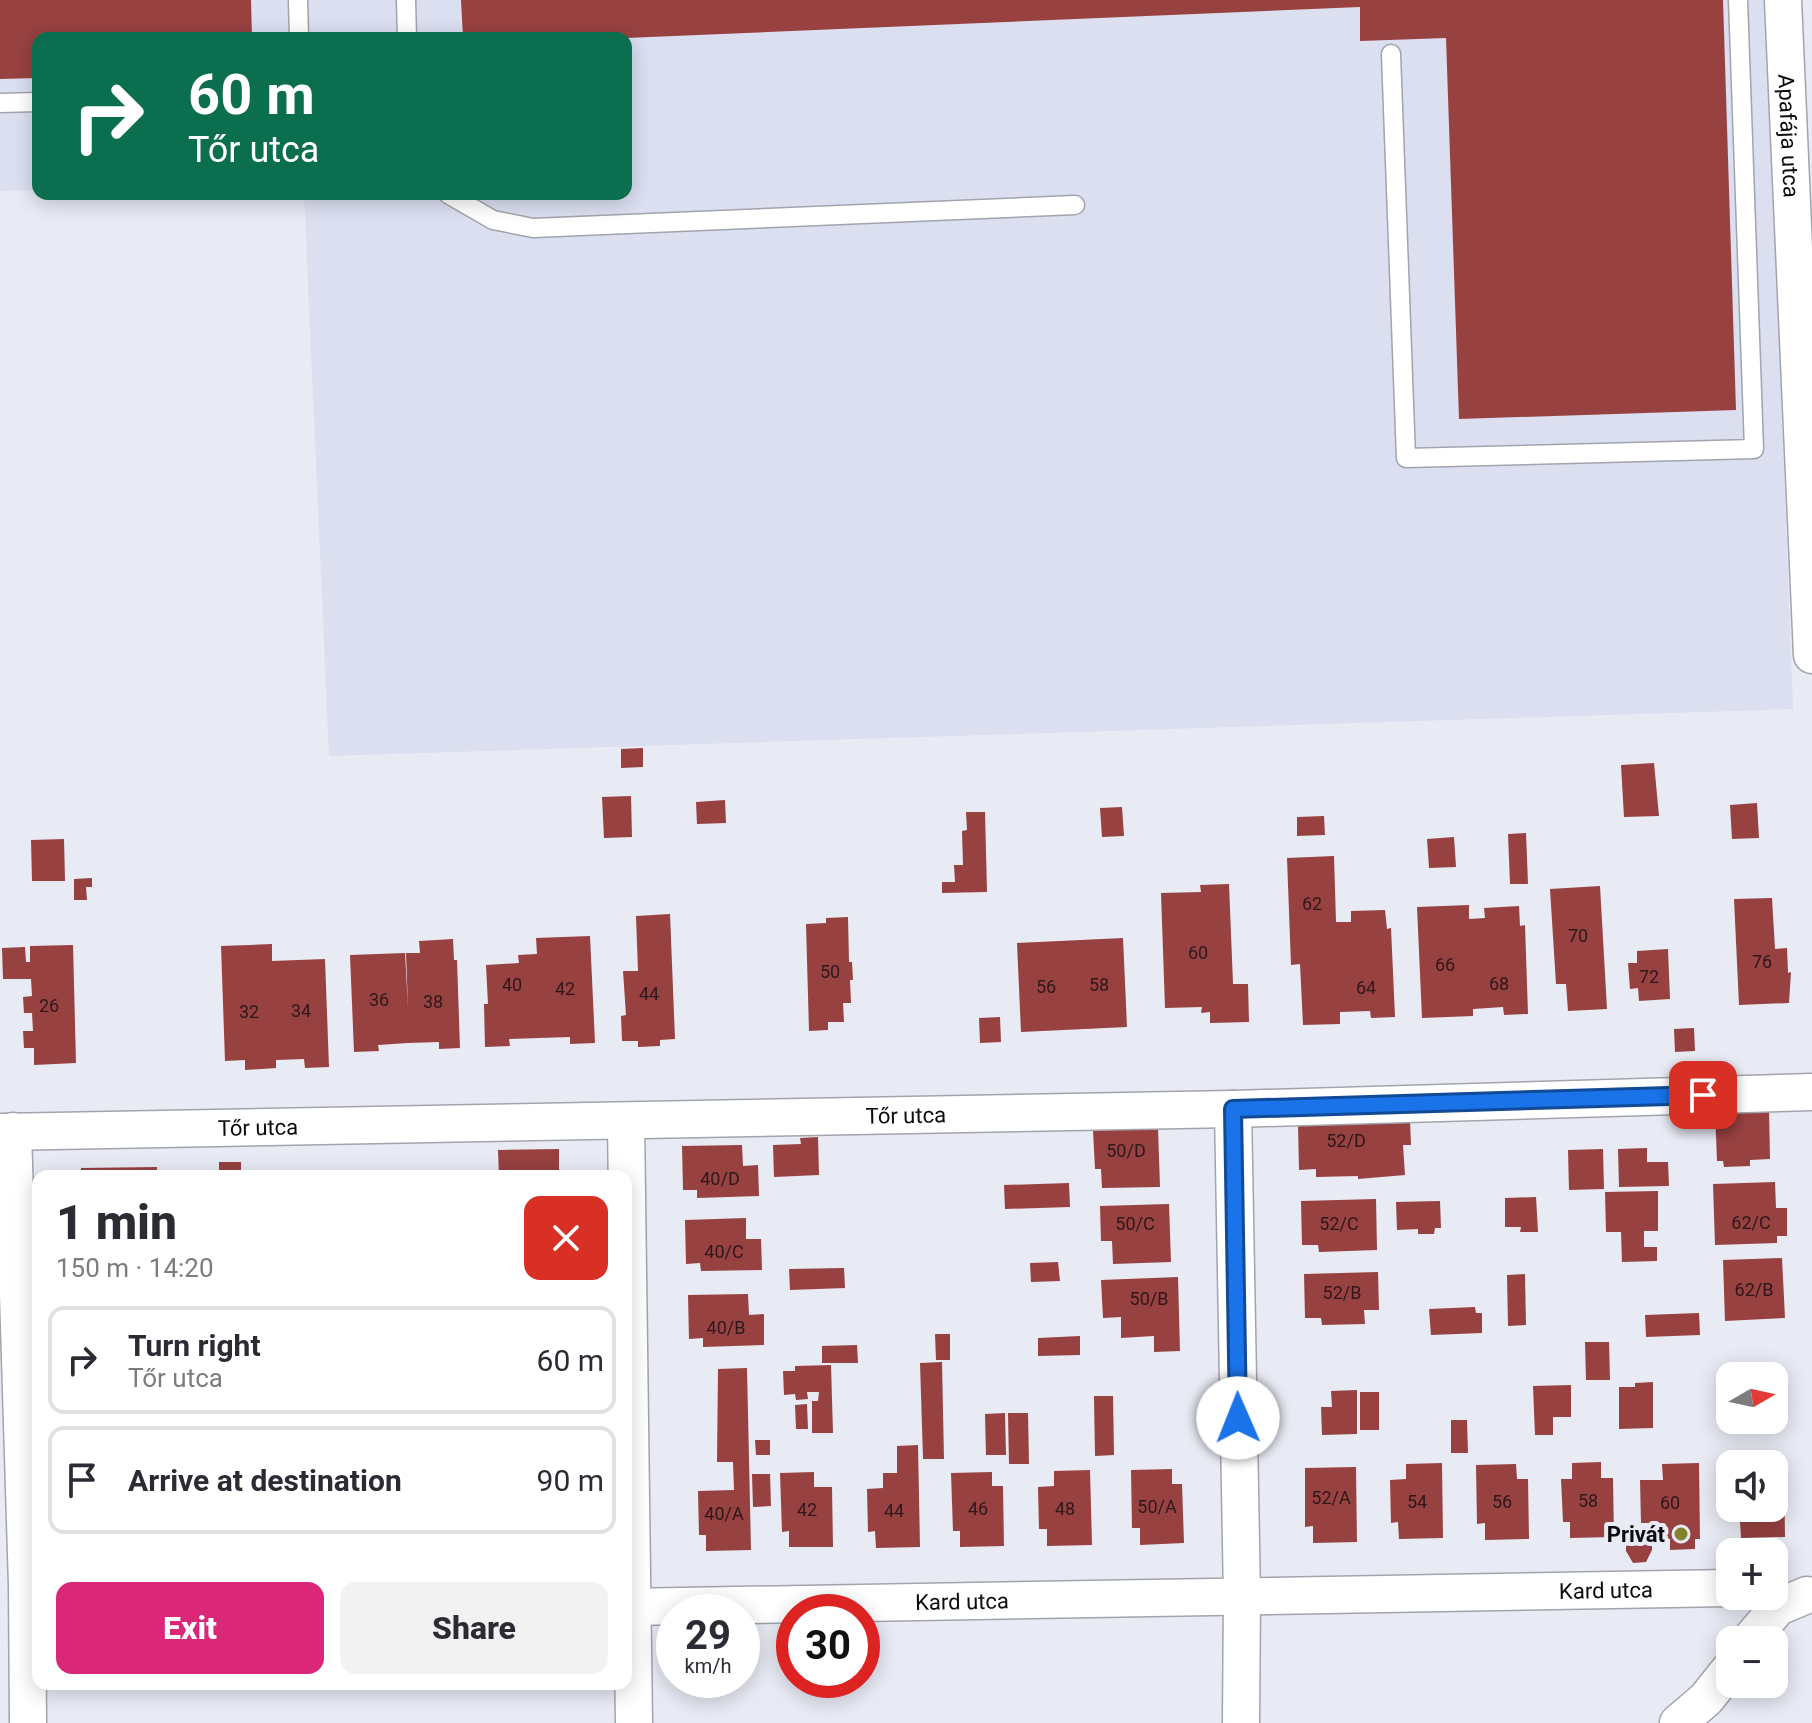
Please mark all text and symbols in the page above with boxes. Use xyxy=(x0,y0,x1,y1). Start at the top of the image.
text: 60 m xyxy=(188,62,315,128)
icon: right xyxy=(56,64,160,168)
street label: Apafája utca xyxy=(1774,73,1804,198)
text: Tőr utca xyxy=(188,129,319,171)
house number: 62 xyxy=(1302,893,1322,914)
house number: 70 xyxy=(1568,925,1588,946)
house number: 60 xyxy=(1188,942,1208,963)
house number: 76 xyxy=(1752,951,1772,972)
house number: 66 xyxy=(1435,954,1455,975)
house number: 50 xyxy=(820,961,840,982)
house number: 72 xyxy=(1639,966,1659,987)
house number: 68 xyxy=(1489,973,1509,994)
house number: 40 xyxy=(502,974,522,995)
house number: 58 xyxy=(1089,974,1109,995)
house number: 56 xyxy=(1036,976,1056,997)
house number: 64 xyxy=(1356,977,1376,998)
house number: 42 xyxy=(555,978,575,999)
house number: 44 xyxy=(639,983,659,1004)
house number: 36 xyxy=(369,989,389,1010)
house number: 38 xyxy=(423,991,443,1012)
house number: 26 xyxy=(39,995,59,1016)
house number: 34 xyxy=(291,1000,311,1021)
house number: 32 xyxy=(239,1001,259,1022)
pin xyxy=(1669,1061,1737,1129)
icon: arrive xyxy=(1681,1073,1725,1117)
street label: Tőr utca xyxy=(865,1102,946,1128)
street label: Tőr utca xyxy=(218,1114,298,1140)
house number: 52/D xyxy=(1326,1130,1366,1151)
house number: 50/D xyxy=(1106,1140,1146,1161)
house number: 40/D xyxy=(700,1168,740,1189)
text: 1 min xyxy=(56,1194,177,1251)
button: close xyxy=(524,1196,608,1280)
house number: 62/C xyxy=(1731,1212,1771,1233)
house number: 50/C xyxy=(1115,1213,1155,1234)
house number: 52/C xyxy=(1319,1213,1359,1234)
house number: 40/C xyxy=(704,1241,744,1262)
text: 150 m · 14:20 xyxy=(56,1253,214,1283)
house number: 62/B xyxy=(1735,1279,1773,1300)
house number: 52/B xyxy=(1323,1282,1361,1303)
house number: 50/B xyxy=(1130,1288,1168,1309)
house number: 40/B xyxy=(707,1317,745,1338)
text: Turn right xyxy=(128,1328,261,1363)
icon: right xyxy=(60,1338,104,1382)
text: 60 m xyxy=(537,1343,604,1378)
north arrow xyxy=(1716,1362,1788,1434)
map controls xyxy=(1716,1362,1788,1698)
text: Tőr utca xyxy=(128,1363,223,1393)
position arrow xyxy=(1196,1376,1280,1460)
button: sound xyxy=(1716,1450,1788,1522)
icon: arrive xyxy=(60,1458,104,1502)
text: Arrive at destination xyxy=(128,1463,402,1498)
text: 90 m xyxy=(537,1463,604,1498)
house number: 52/A xyxy=(1311,1487,1351,1508)
house number: 58 xyxy=(1578,1490,1598,1511)
house number: 54 xyxy=(1407,1491,1427,1512)
house number: 56 xyxy=(1492,1491,1512,1512)
house number: 60 xyxy=(1660,1492,1680,1513)
house number: 50/A xyxy=(1137,1496,1177,1517)
house number: 46 xyxy=(968,1498,988,1519)
house number: 48 xyxy=(1055,1498,1075,1519)
house number: 42 xyxy=(797,1499,817,1520)
house number: 44 xyxy=(884,1500,904,1521)
house number: 40/A xyxy=(704,1503,744,1524)
place label: Privát xyxy=(1607,1522,1666,1547)
marker: Privát xyxy=(1672,1525,1690,1543)
button: + xyxy=(1716,1538,1788,1610)
street label: Kard utca xyxy=(1559,1577,1653,1603)
button: Exit xyxy=(56,1582,324,1674)
button: Share xyxy=(340,1582,608,1674)
street label: Kard utca xyxy=(915,1588,1009,1615)
speed limit sign: 30 xyxy=(776,1594,880,1698)
text: 29 xyxy=(685,1612,731,1659)
button: − xyxy=(1716,1626,1788,1698)
text: km/h xyxy=(685,1654,731,1678)

